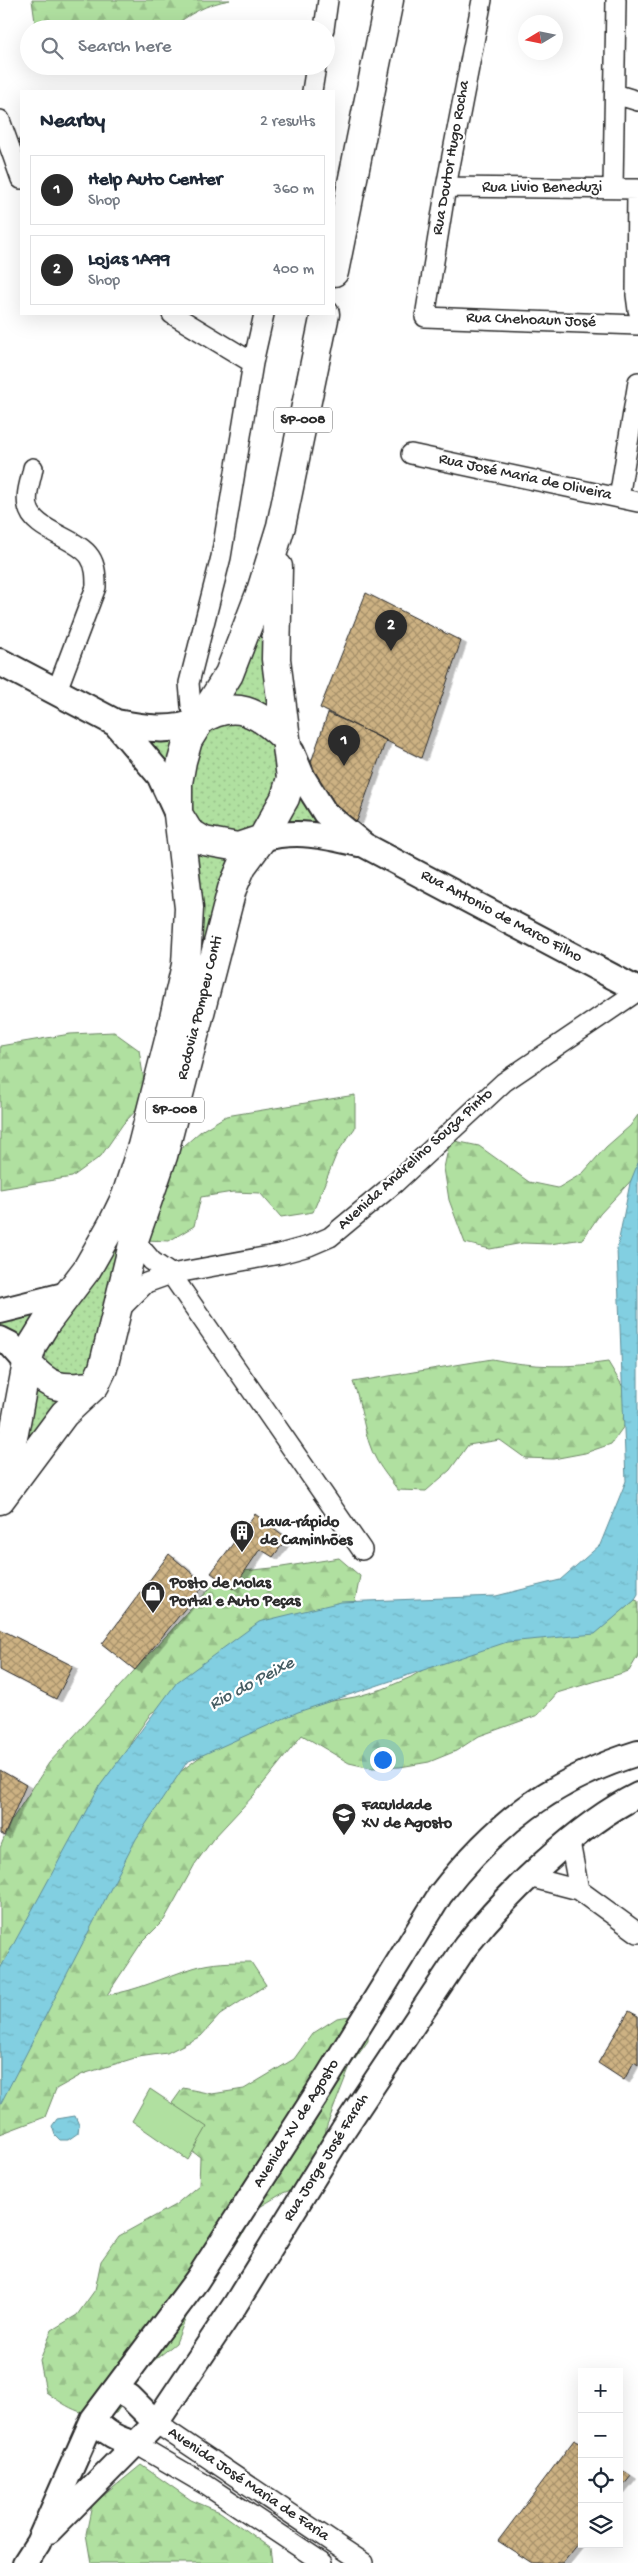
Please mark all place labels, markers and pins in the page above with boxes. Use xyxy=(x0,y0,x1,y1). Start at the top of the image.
pin: 2 xyxy=(375,610,407,651)
pin: 1 xyxy=(328,725,360,766)
place label: Lava-rápido de Caminhões xyxy=(260,1514,354,1551)
building icon: Lava-rápido de Caminhões xyxy=(229,1519,255,1553)
place label: Posto de Molas Portal e Auto Peças xyxy=(169,1575,302,1612)
shop icon: Posto de Molas Portal e Auto Peças xyxy=(140,1580,166,1614)
place label: Faculdade XV de Agosto xyxy=(361,1797,453,1834)
school or university icon: Faculdade XV de Agosto xyxy=(331,1802,357,1836)

